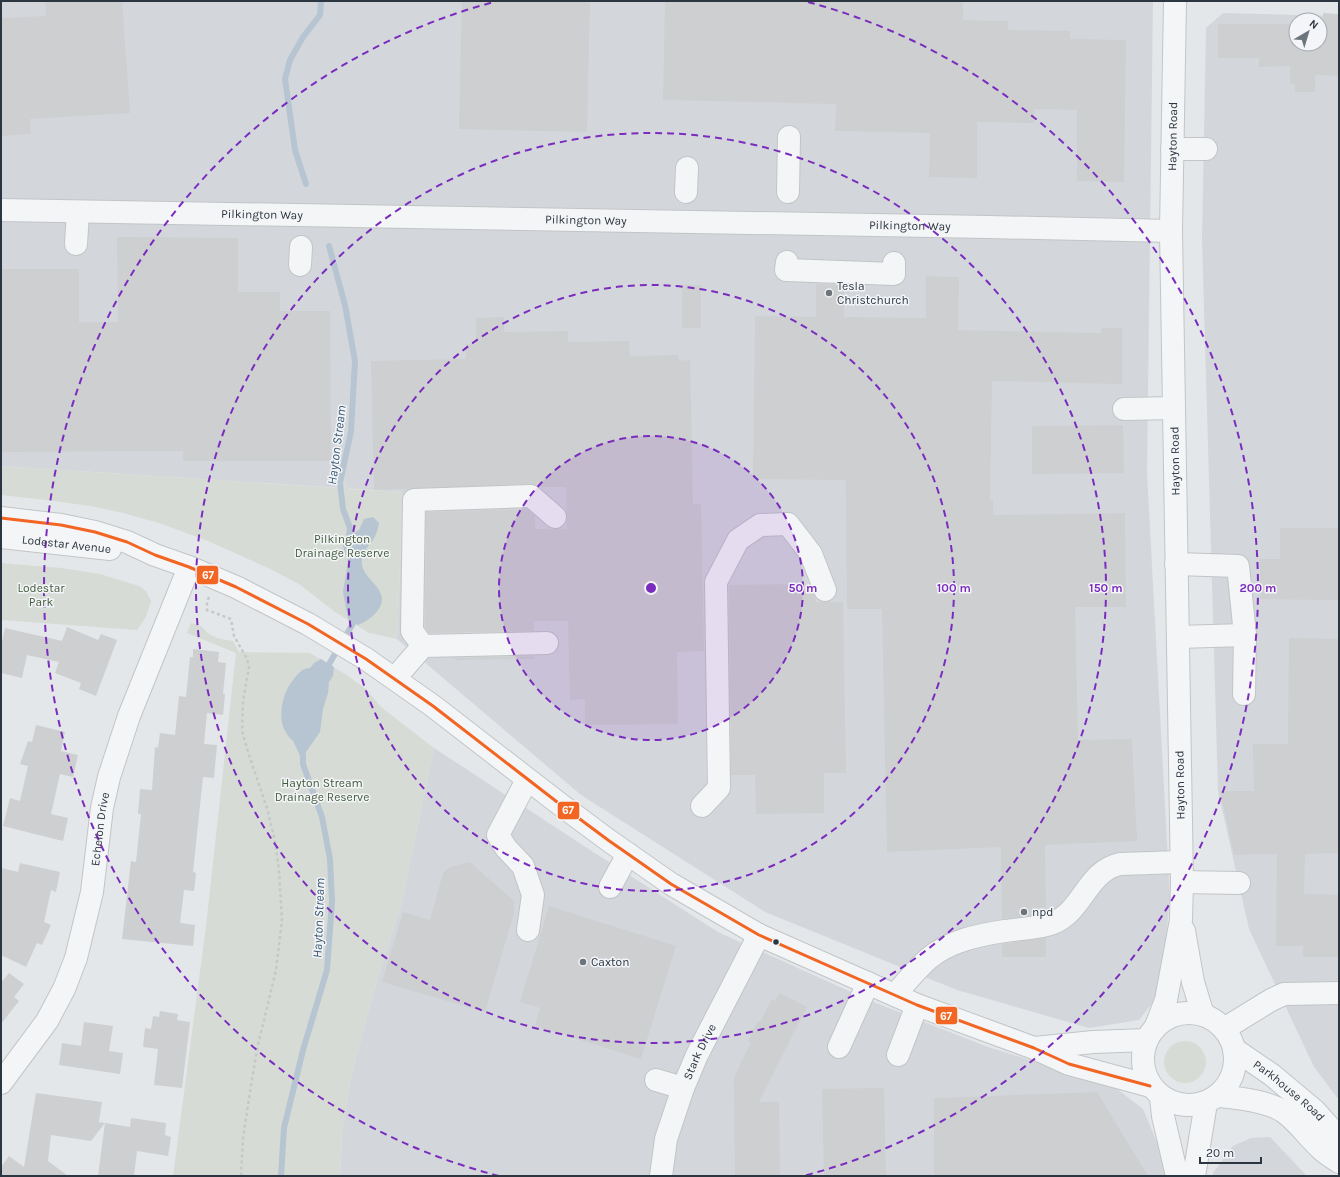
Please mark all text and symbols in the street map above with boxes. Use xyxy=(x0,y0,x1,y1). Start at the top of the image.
north arrow xyxy=(1288,12,1328,52)
text: N xyxy=(1307,17,1321,32)
street label: Hayton Road xyxy=(1165,102,1180,171)
street label: Pilkington Way xyxy=(221,207,303,222)
street label: Pilkington Way xyxy=(545,212,627,228)
street label: Pilkington Way xyxy=(869,218,951,233)
place label: Tesla Christchurch xyxy=(837,279,909,307)
marker: Tesla Christchurch xyxy=(824,288,834,298)
water label: Hayton Stream xyxy=(324,404,349,486)
street label: Hayton Road xyxy=(1167,426,1183,496)
street label: Lodestar Avenue xyxy=(21,532,112,556)
park label: Pilkington Drainage Reserve xyxy=(295,532,389,560)
line badge: 67 xyxy=(196,565,219,585)
text: 67 xyxy=(202,569,215,582)
park label: Lodestar Park xyxy=(17,581,65,609)
centre of rings xyxy=(644,581,658,595)
text: 50 m xyxy=(789,581,818,595)
text: 100 m xyxy=(937,581,971,595)
text: 150 m xyxy=(1089,581,1123,595)
text: 200 m xyxy=(1240,581,1276,595)
street label: Hayton Road xyxy=(1172,750,1188,820)
park label: Hayton Stream Drainage Reserve xyxy=(275,776,369,804)
street label: Echelon Drive xyxy=(88,791,112,867)
line badge: 67 xyxy=(557,801,580,820)
text: 67 xyxy=(562,804,575,817)
water label: Hayton Stream xyxy=(310,878,327,958)
place label: npd xyxy=(1032,905,1053,919)
marker: npd xyxy=(1019,907,1029,917)
unlabelled marker xyxy=(771,937,781,947)
place label: Caxton xyxy=(591,955,629,969)
marker: Caxton xyxy=(578,957,588,967)
line badge: 67 xyxy=(935,1006,958,1025)
text: 67 xyxy=(940,1010,953,1023)
street label: Stark Drive xyxy=(680,1021,719,1082)
street label: Parkhouse Road xyxy=(1250,1057,1328,1124)
scale bar xyxy=(1200,1139,1261,1165)
text: 20 m xyxy=(1206,1146,1234,1160)

